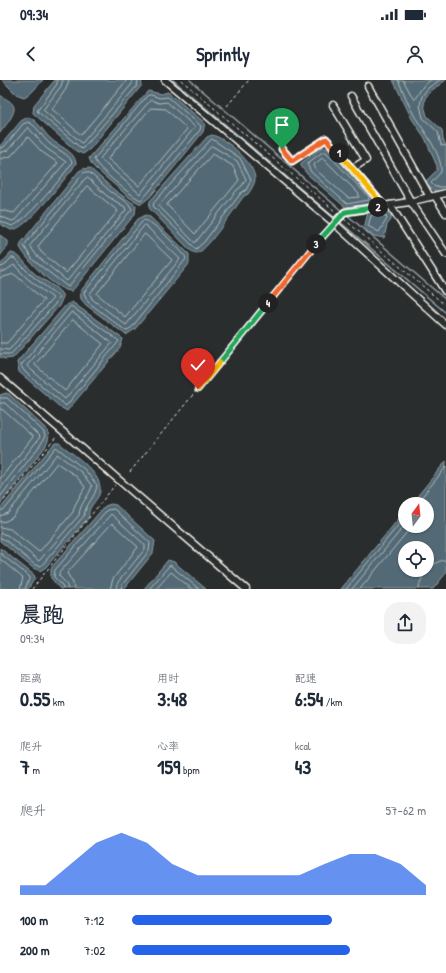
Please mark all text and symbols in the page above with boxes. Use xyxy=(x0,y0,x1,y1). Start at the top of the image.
text: 09:34 xyxy=(20,4,48,25)
text: Sprintly xyxy=(196,42,250,67)
icon: back xyxy=(20,43,42,65)
icon: person xyxy=(404,43,426,65)
pin xyxy=(265,108,299,149)
icon: arrive xyxy=(271,114,293,136)
pin: 1 xyxy=(329,143,349,163)
text: 1 xyxy=(337,146,341,160)
pin: 2 xyxy=(368,197,388,217)
text: 2 xyxy=(375,200,381,214)
pin: 3 xyxy=(306,234,326,254)
text: 3 xyxy=(314,237,318,251)
pin: 4 xyxy=(258,293,278,313)
text: 4 xyxy=(266,296,270,310)
pin xyxy=(181,348,215,389)
icon: check xyxy=(187,354,209,376)
north arrow xyxy=(398,497,434,533)
map controls xyxy=(398,497,434,577)
button: locate xyxy=(398,541,434,577)
text: 晨跑 xyxy=(20,599,64,629)
button: share xyxy=(384,602,426,644)
text: 09:34 xyxy=(20,629,44,647)
text: 距离 xyxy=(20,671,42,685)
text: 用时 xyxy=(157,671,179,685)
text: 配速 xyxy=(295,671,317,685)
text: 0.55 xyxy=(20,685,50,712)
text: 3:48 xyxy=(157,685,187,712)
text: 6:54 xyxy=(295,685,323,712)
text: km xyxy=(50,695,65,709)
text: /km xyxy=(323,695,342,709)
text: 爬升 xyxy=(20,739,42,753)
text: 心率 xyxy=(157,739,179,753)
text: kcal xyxy=(295,739,311,753)
text: 7 xyxy=(20,753,30,780)
text: 159 xyxy=(157,753,180,780)
text: 43 xyxy=(295,753,311,780)
text: m xyxy=(30,763,40,777)
text: bpm xyxy=(180,763,200,777)
text: 爬升 xyxy=(20,801,46,819)
text: 57–62 m xyxy=(386,801,426,819)
text: 100 m xyxy=(20,911,48,929)
text: 7:12 xyxy=(84,911,104,929)
text: 200 m xyxy=(20,941,50,959)
text: 7:02 xyxy=(84,941,105,959)

